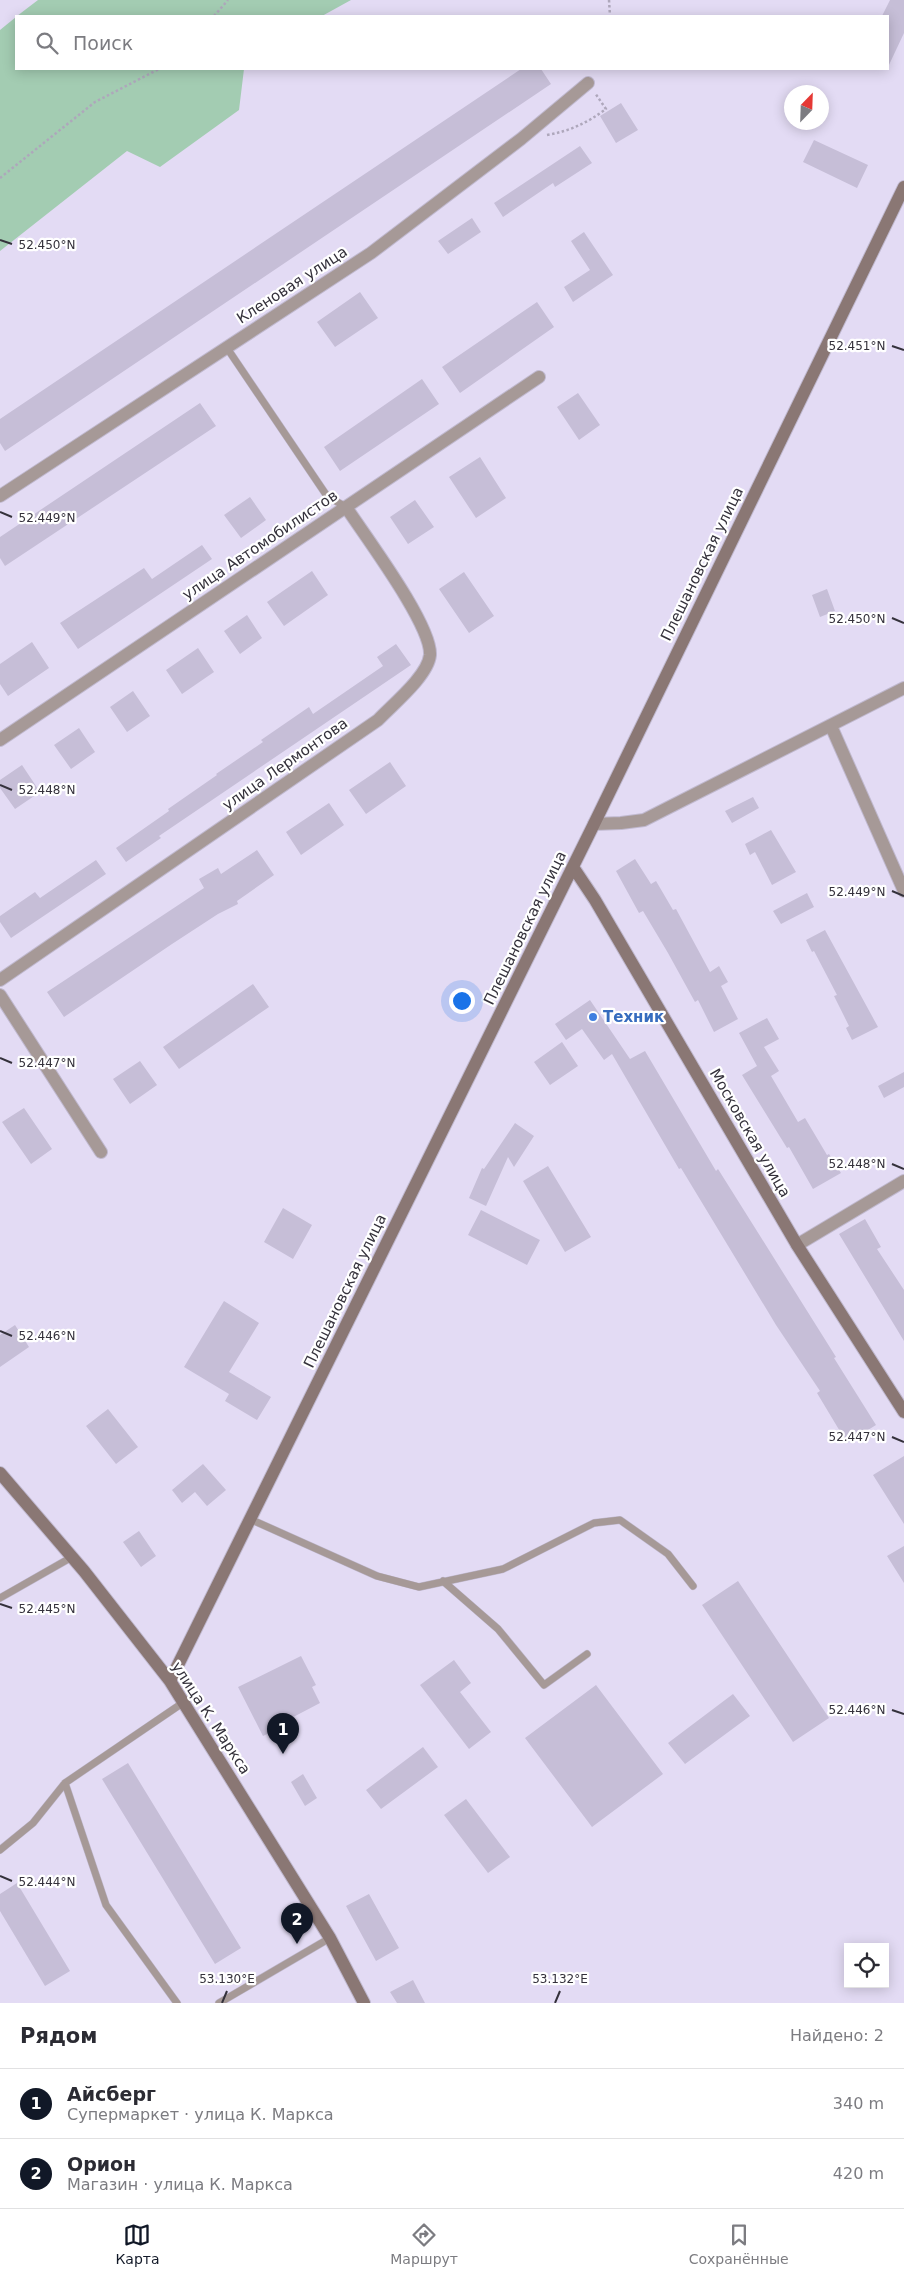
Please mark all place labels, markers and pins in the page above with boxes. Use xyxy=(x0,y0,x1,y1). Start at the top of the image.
place label: Техник xyxy=(603,1008,664,1026)
marker: Техник xyxy=(587,1011,599,1023)
pin: 1 xyxy=(267,1713,299,1754)
pin: 2 xyxy=(281,1903,313,1944)

